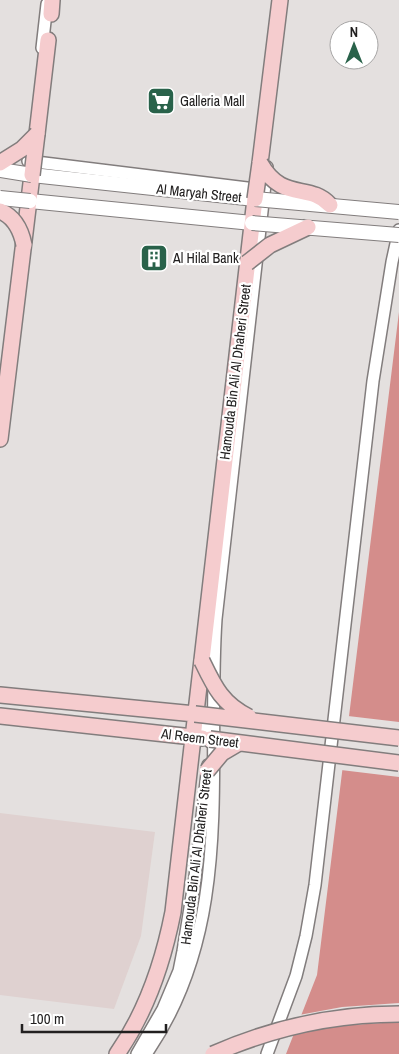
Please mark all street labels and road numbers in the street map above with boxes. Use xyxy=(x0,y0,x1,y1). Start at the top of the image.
street label: Al Maryah Street xyxy=(155,179,242,206)
street label: Hamouda Bin Ali Al Dhaheri Street xyxy=(215,283,255,461)
street label: Al Reem Street xyxy=(159,724,240,752)
street label: Hamouda Bin Ali Al Dhaheri Street xyxy=(176,768,216,946)

